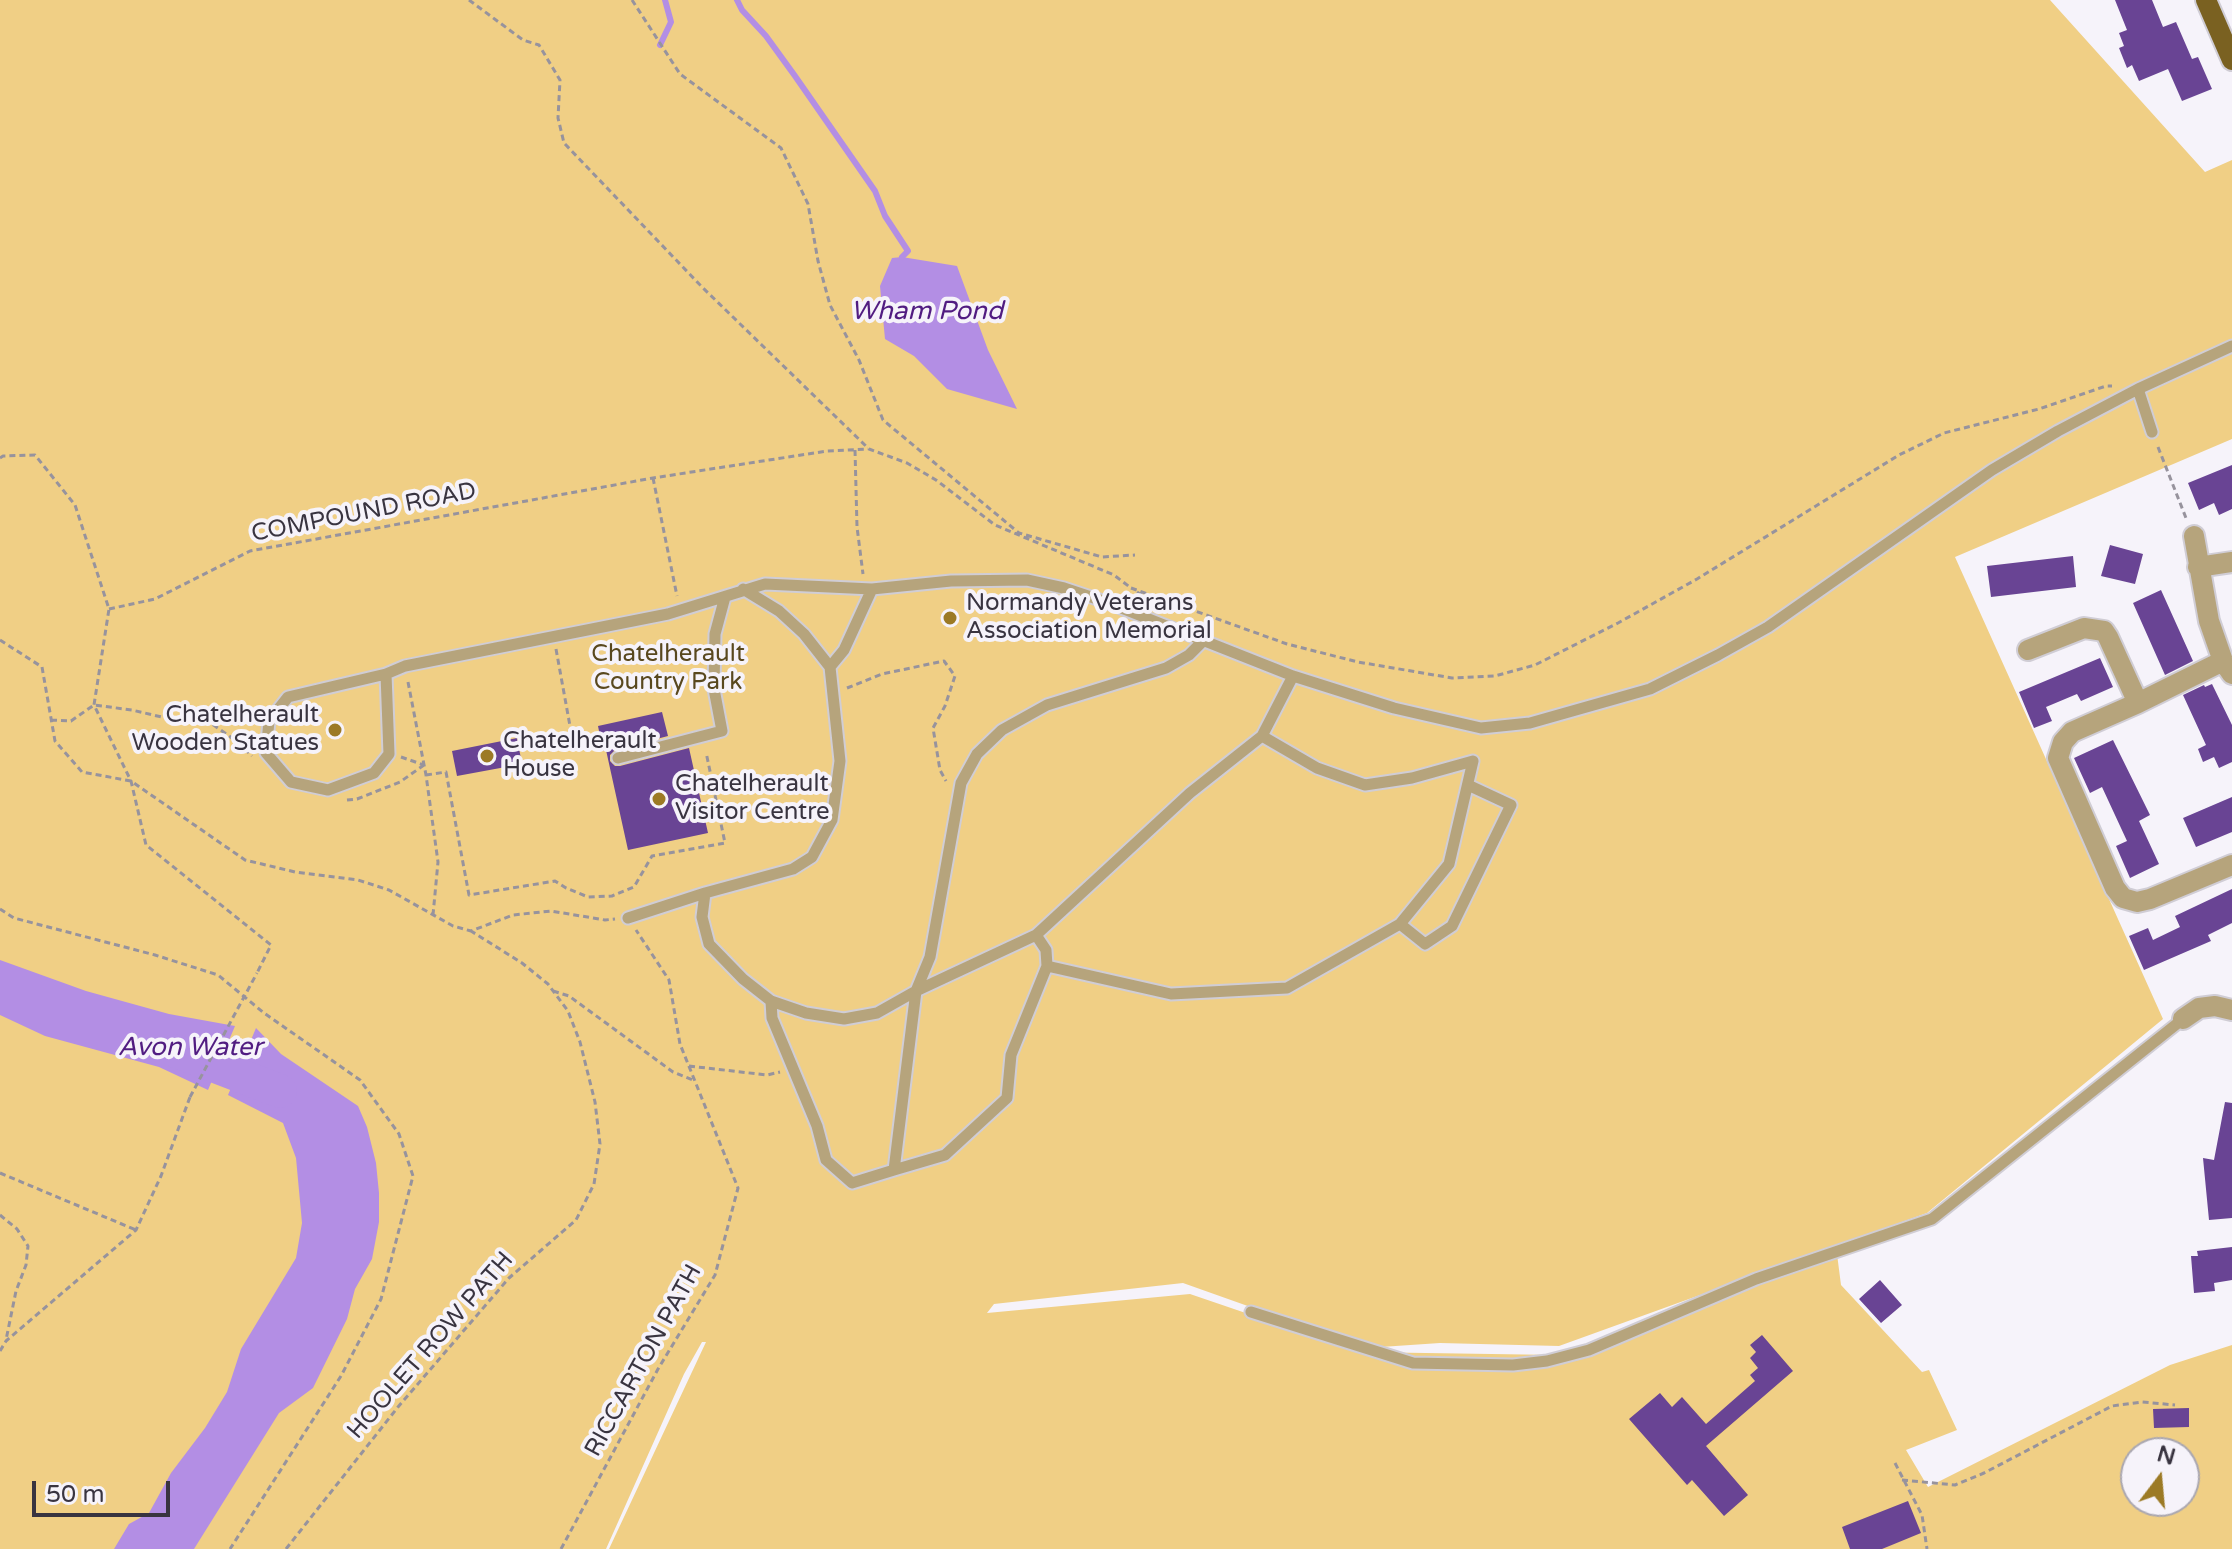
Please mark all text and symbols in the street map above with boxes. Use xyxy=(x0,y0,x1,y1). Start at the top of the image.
water label: Wham Pond xyxy=(851,296,1003,328)
street label: COMPOUND ROAD xyxy=(249,477,479,549)
place label: Normandy Veterans Association Memorial xyxy=(966,590,1212,646)
marker: Normandy Veterans Association Memorial xyxy=(941,609,959,627)
park label: Chatelherault Country Park xyxy=(591,641,745,697)
place label: Chatelherault Wooden Statues xyxy=(132,702,319,758)
marker: Chatelherault Wooden Statues xyxy=(326,721,344,739)
place label: Chatelherault House xyxy=(503,728,657,784)
marker: Chatelherault House xyxy=(478,747,496,765)
place label: Chatelherault Visitor Centre xyxy=(675,771,830,827)
marker: Chatelherault Visitor Centre xyxy=(650,790,668,808)
water label: Avon Water xyxy=(118,1032,262,1064)
street label: HOOLET ROW PATH xyxy=(342,1247,520,1445)
street label: RICCARTON PATH xyxy=(579,1260,709,1462)
north arrow xyxy=(2120,1437,2200,1517)
text: N xyxy=(2154,1441,2178,1471)
scale bar xyxy=(36,1465,174,1515)
text: 50 m xyxy=(46,1480,104,1509)

